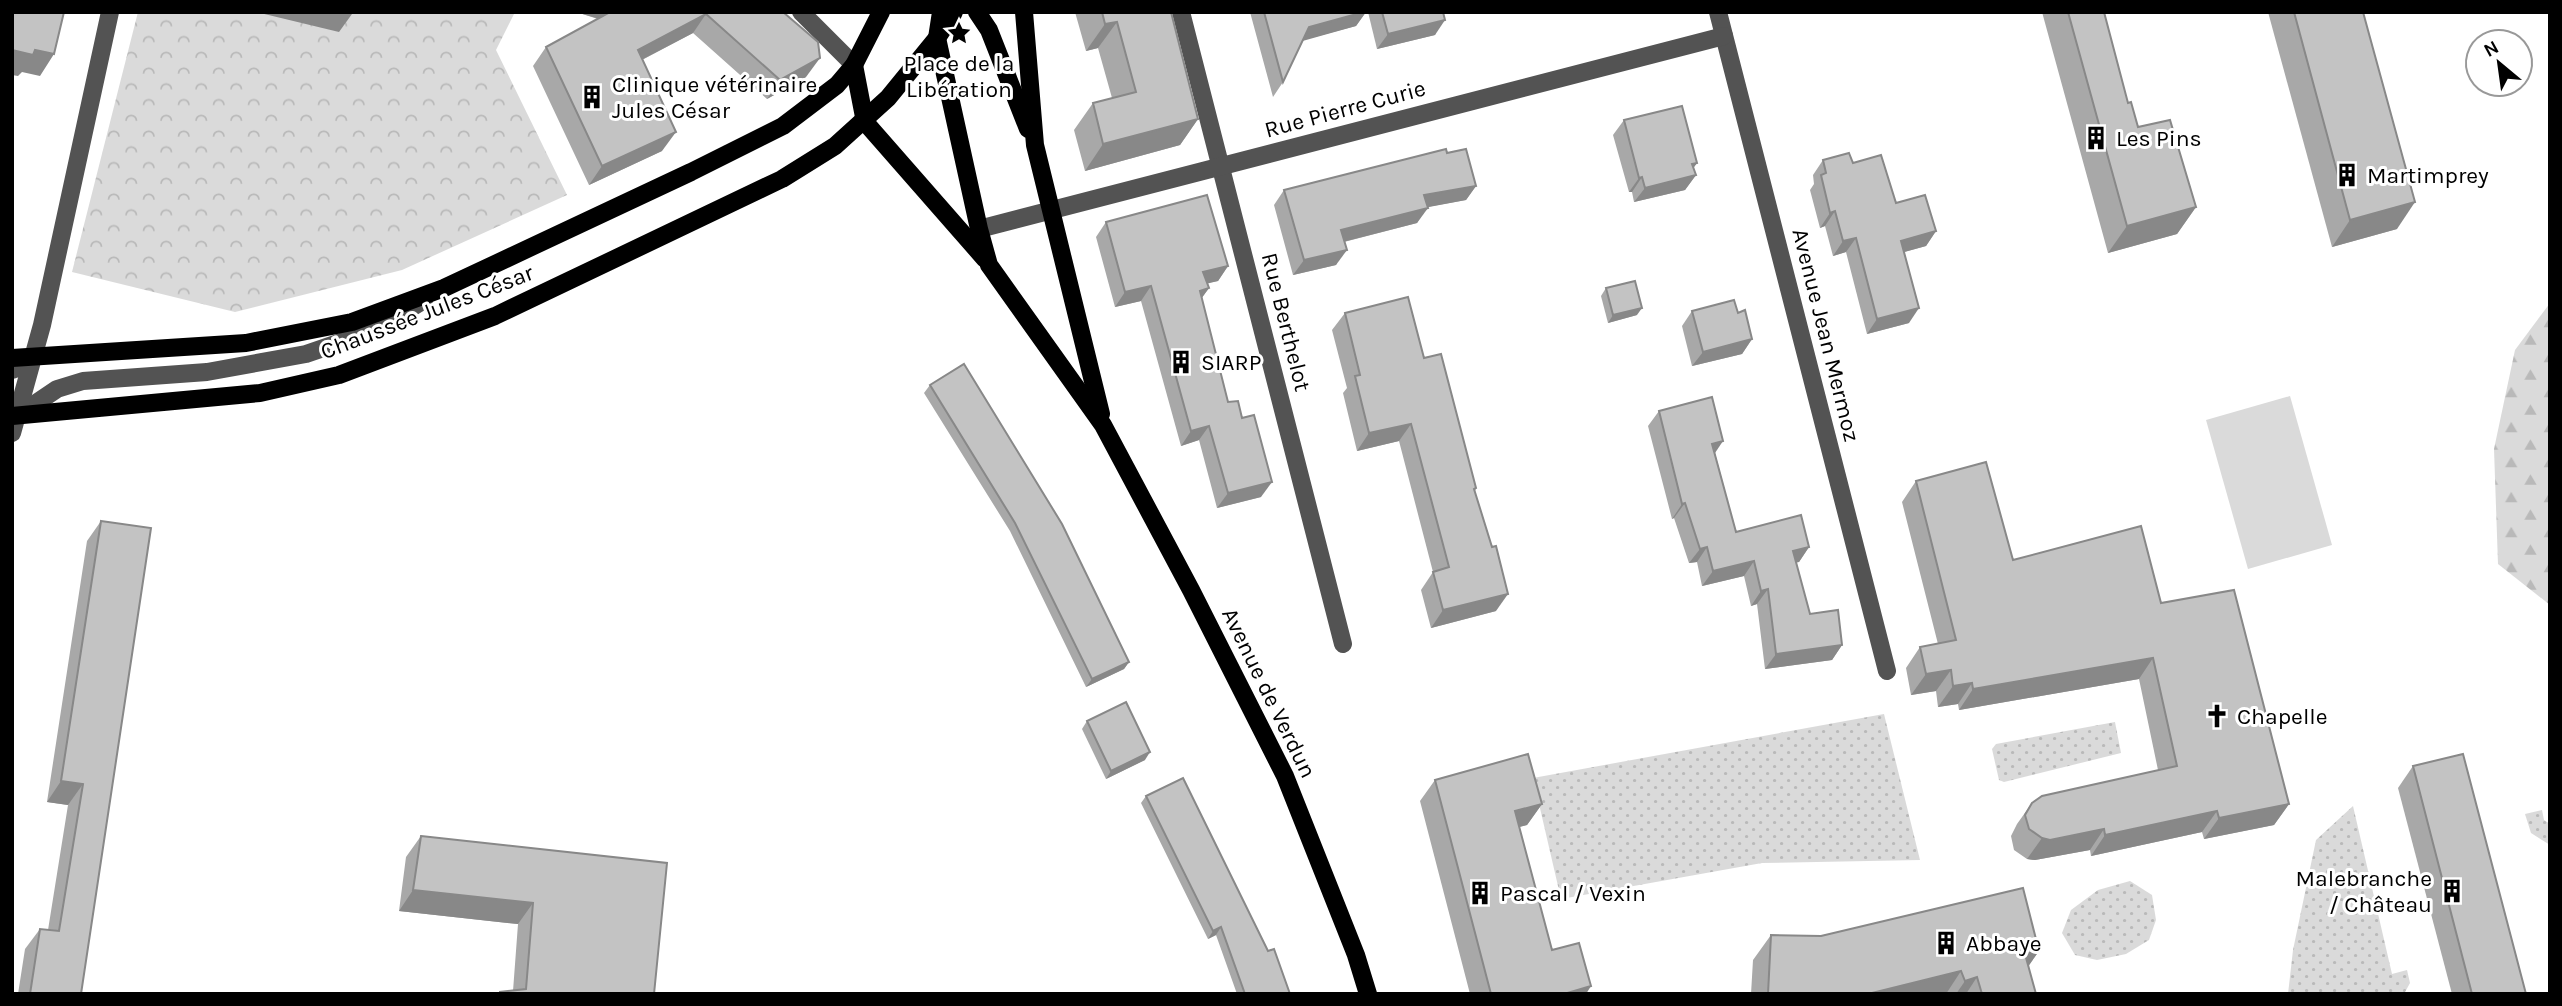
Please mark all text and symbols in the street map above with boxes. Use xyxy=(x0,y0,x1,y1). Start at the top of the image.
place icon: Place de la Libération xyxy=(945,19,973,47)
north arrow xyxy=(2464,28,2534,98)
text: N xyxy=(2480,36,2503,62)
place label: Place de la Libération xyxy=(904,50,1014,103)
place label: Clinique vétérinaire Jules César xyxy=(612,71,817,124)
street label: Rue Pierre Curie xyxy=(1262,75,1428,143)
building icon: Clinique vétérinaire Jules César xyxy=(578,83,606,111)
building icon: Les Pins xyxy=(2082,124,2110,152)
place label: Les Pins xyxy=(2116,125,2202,152)
building icon: Martimprey xyxy=(2333,161,2361,189)
place label: Martimprey xyxy=(2367,162,2489,189)
street label: Avenue Jean Mermoz xyxy=(1786,226,1866,444)
street label: Rue Berthelot xyxy=(1256,250,1316,394)
street label: Chaussée Jules César xyxy=(317,259,538,365)
building icon: SIARP xyxy=(1167,348,1195,376)
place label: SIARP xyxy=(1201,349,1261,376)
street label: Avenue de Verdun xyxy=(1216,604,1322,782)
church icon: Chapelle xyxy=(2203,702,2231,730)
place label: Chapelle xyxy=(2237,703,2328,730)
place label: Malebranche / Château xyxy=(2296,865,2432,918)
building icon: Malebranche / Château xyxy=(2438,877,2466,905)
building icon: Pascal / Vexin xyxy=(1466,879,1494,907)
place label: Pascal / Vexin xyxy=(1500,880,1646,907)
building icon: Abbaye xyxy=(1932,929,1960,957)
place label: Abbaye xyxy=(1966,930,2042,957)

